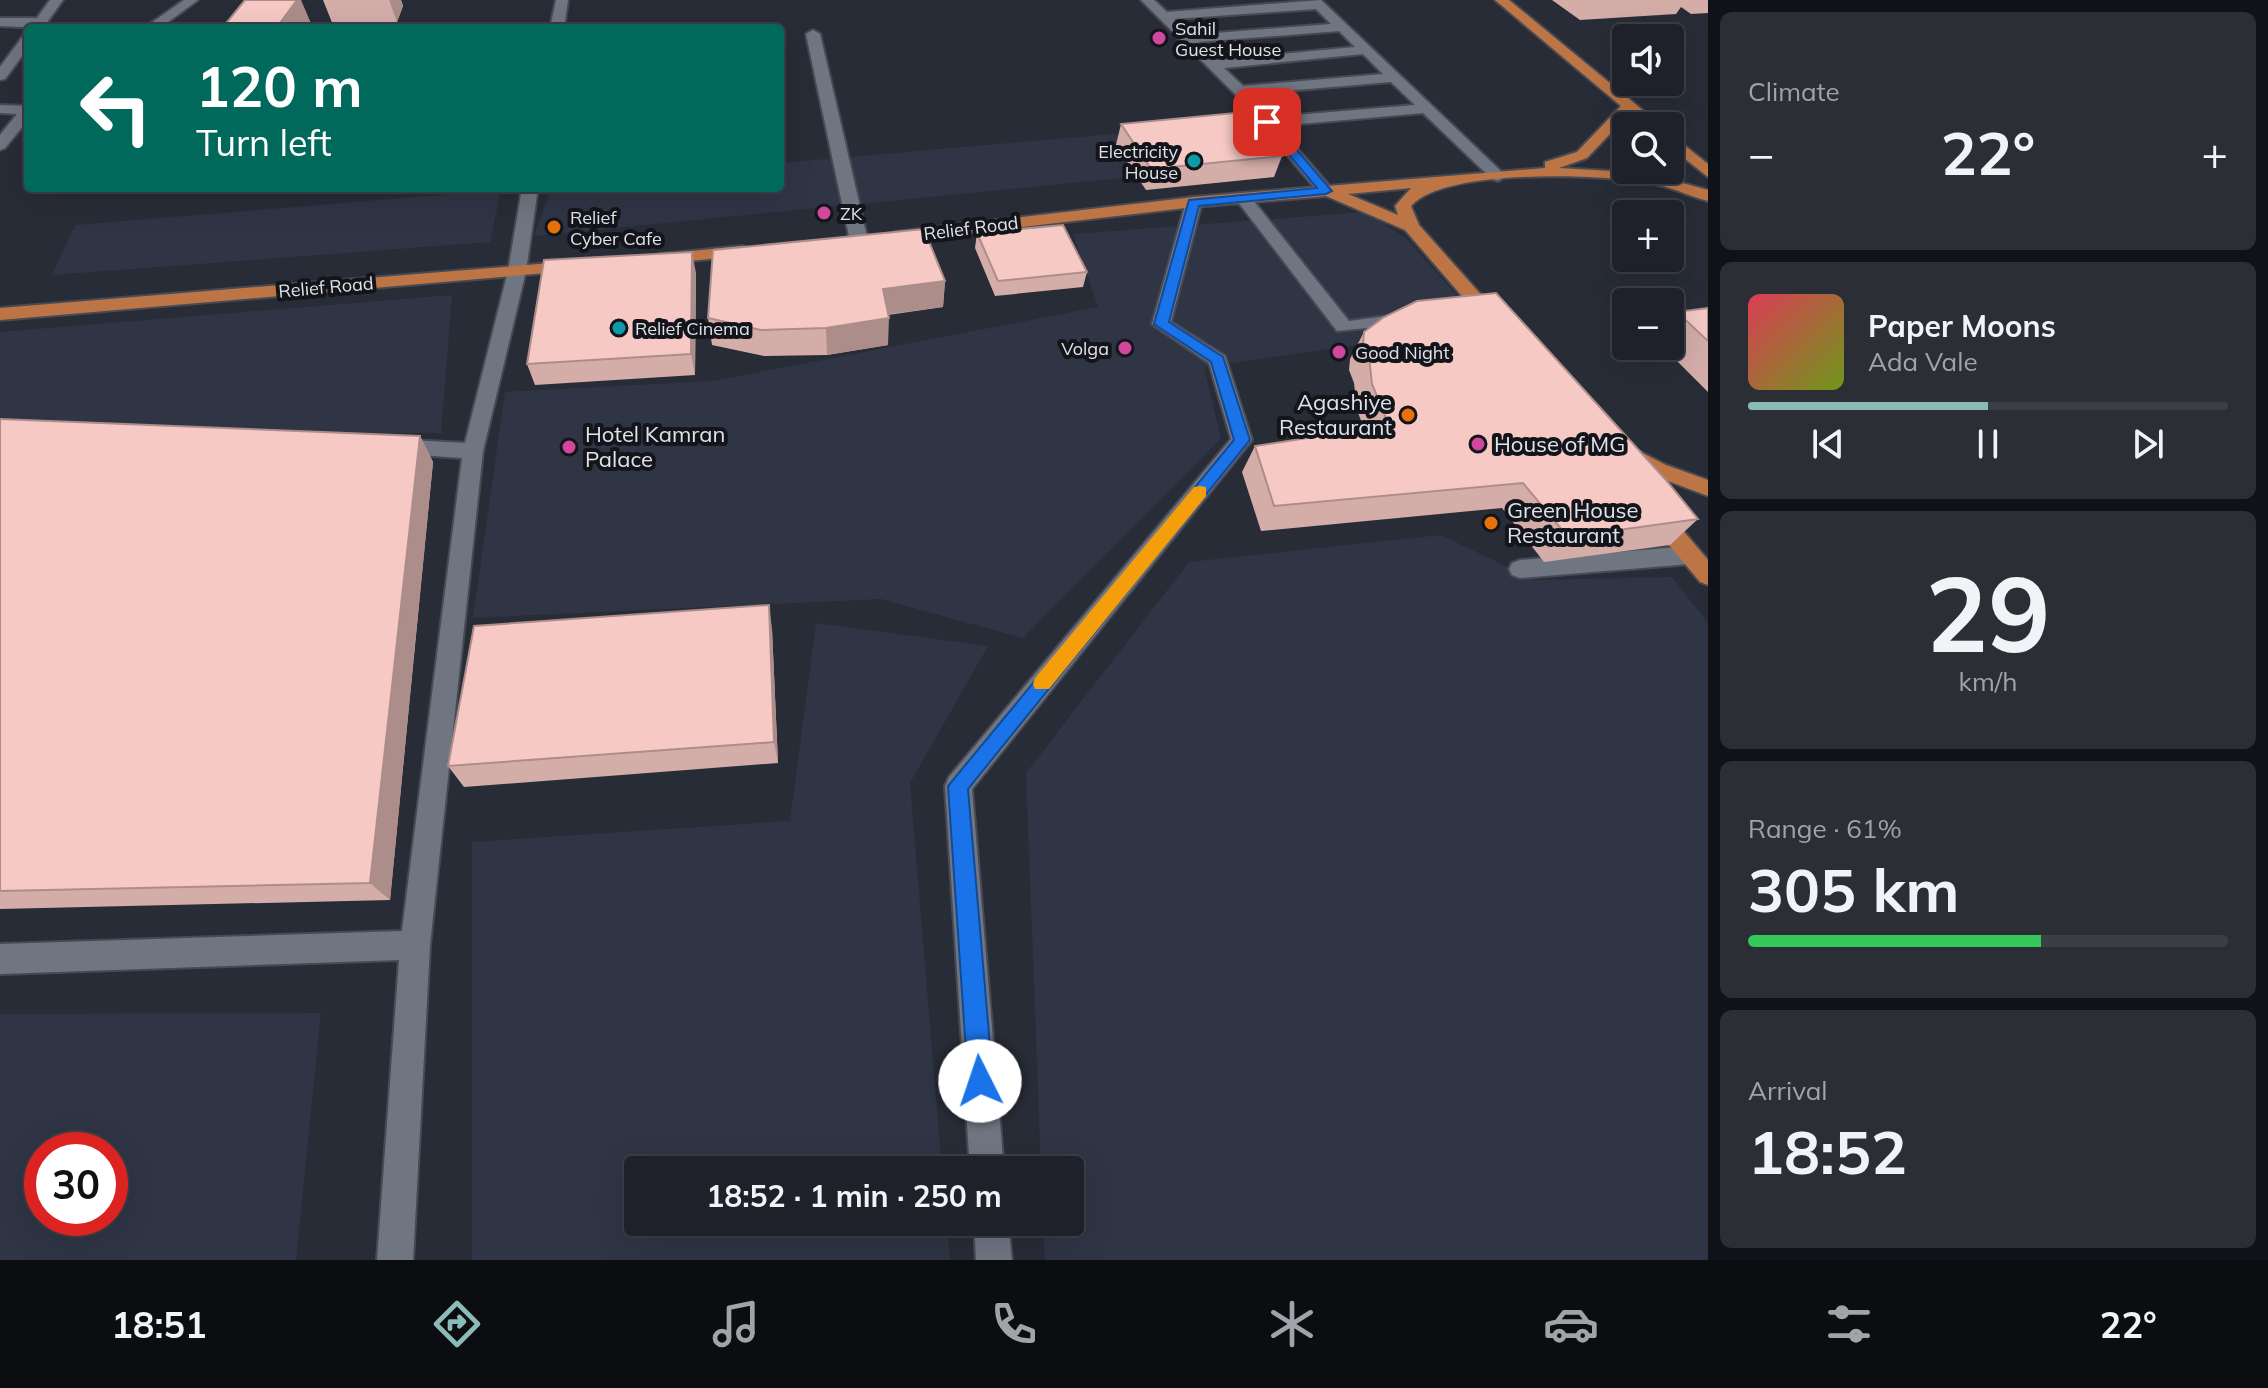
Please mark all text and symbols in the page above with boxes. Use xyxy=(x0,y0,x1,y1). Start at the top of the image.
place label: Sahil Guest House xyxy=(1175,17,1281,61)
map controls xyxy=(1612,24,1684,360)
button: sound xyxy=(1612,24,1684,96)
marker: Sahil Guest House xyxy=(1150,29,1168,47)
text: 120 m xyxy=(196,51,363,121)
icon: left xyxy=(64,56,168,160)
text: Climate xyxy=(1748,75,1840,108)
pin xyxy=(1233,88,1301,156)
icon: arrive xyxy=(1245,100,1289,144)
button: search xyxy=(1612,112,1684,184)
text: 22° xyxy=(1941,115,2035,190)
text: Turn left xyxy=(196,120,332,165)
text: − xyxy=(1748,126,1774,181)
text: + xyxy=(2202,126,2228,181)
place label: Electricity House xyxy=(1098,140,1178,184)
marker: Electricity House xyxy=(1185,152,1203,170)
button: + xyxy=(1612,200,1684,272)
place label: ZK xyxy=(840,202,863,225)
marker: ZK xyxy=(815,204,833,222)
place label: Relief Cyber Cafe xyxy=(570,206,662,250)
street label: Relief Road xyxy=(922,211,1020,245)
marker: Relief Cyber Cafe xyxy=(545,218,563,236)
street label: Relief Road xyxy=(278,271,374,303)
button: − xyxy=(1612,288,1684,360)
text: Paper Moons xyxy=(1868,307,2056,345)
place label: Relief Cinema xyxy=(635,317,750,340)
marker: Relief Cinema xyxy=(610,319,628,337)
place label: Volga xyxy=(1061,337,1109,360)
marker: Volga xyxy=(1116,339,1134,357)
place label: Good Night xyxy=(1355,341,1450,364)
marker: Good Night xyxy=(1330,343,1348,361)
text: Ada Vale xyxy=(1868,345,1978,378)
place label: Agashiye Restaurant xyxy=(1279,388,1392,441)
marker: Agashiye Restaurant xyxy=(1399,406,1417,424)
place label: Hotel Kamran Palace xyxy=(585,420,725,473)
icon: previous xyxy=(1806,422,1850,466)
icon: pause xyxy=(1966,422,2010,466)
icon: next xyxy=(2126,422,2170,466)
place label: House of MG xyxy=(1494,430,1625,458)
marker: House of MG xyxy=(1469,435,1487,453)
marker: Hotel Kamran Palace xyxy=(560,438,578,456)
place label: Green House Restaurant xyxy=(1507,496,1639,549)
marker: Green House Restaurant xyxy=(1482,514,1500,532)
text: 29 xyxy=(1926,547,2050,678)
text: km/h xyxy=(1959,665,2017,698)
text: Range · 61% xyxy=(1748,812,1902,845)
text: 305 km xyxy=(1748,852,1960,927)
position arrow xyxy=(938,1039,1022,1123)
text: Arrival xyxy=(1748,1074,1828,1107)
text: 18:52 xyxy=(1748,1114,1907,1189)
speed limit sign: 30 xyxy=(24,1132,128,1236)
text: 18:52 · 1 min · 250 m xyxy=(706,1177,1002,1215)
icon: directions xyxy=(429,1296,485,1352)
icon: music xyxy=(708,1296,764,1352)
icon: phone xyxy=(986,1296,1042,1352)
icon: climate xyxy=(1264,1296,1320,1352)
icon: car xyxy=(1543,1296,1599,1352)
icon: filters xyxy=(1821,1296,1877,1352)
text: 18:51 xyxy=(111,1302,207,1347)
text: 22° xyxy=(2100,1302,2157,1347)

